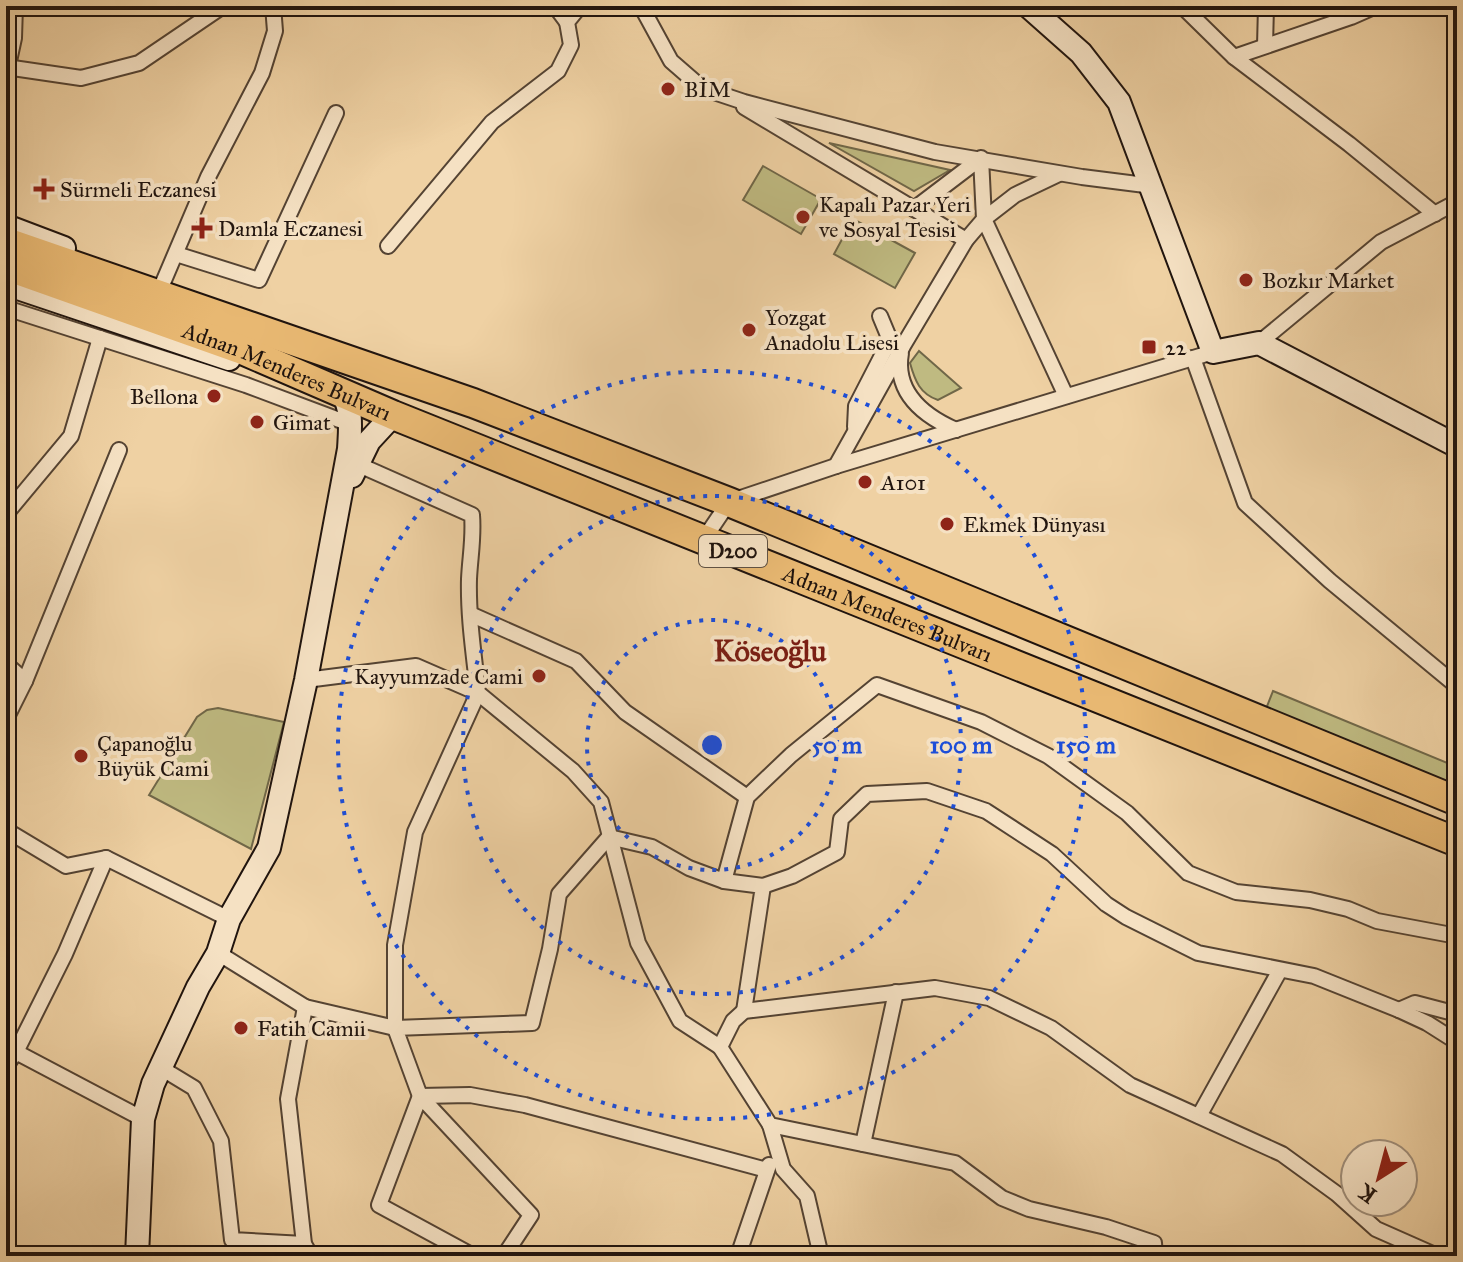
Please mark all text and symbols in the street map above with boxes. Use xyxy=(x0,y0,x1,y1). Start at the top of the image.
place label: BİM xyxy=(684,76,731,103)
marker: BİM xyxy=(659,80,677,98)
place label: Sürmeli Eczanesi xyxy=(60,176,217,203)
marker: Sürmeli Eczanesi xyxy=(35,180,53,198)
place label: Kapalı Pazar Yeri ve Sosyal Tesisi xyxy=(818,191,971,243)
marker: Kapalı Pazar Yeri ve Sosyal Tesisi xyxy=(794,208,812,226)
place label: Damla Eczanesi xyxy=(218,215,363,242)
marker: Damla Eczanesi xyxy=(193,219,211,237)
place label: Bozkır Market xyxy=(1262,267,1394,294)
marker: Bozkır Market xyxy=(1237,271,1255,289)
place label: Yozgat Anadolu Lisesi xyxy=(764,304,899,356)
street label: Adnan Menderes Bulvarı xyxy=(178,316,395,427)
marker: Yozgat Anadolu Lisesi xyxy=(740,321,758,339)
place label: 22 xyxy=(1165,334,1187,361)
marker: 22 xyxy=(1140,338,1158,356)
place label: Bellona xyxy=(130,383,199,410)
marker: Bellona xyxy=(205,387,223,405)
place label: Gimat xyxy=(273,409,331,436)
marker: Gimat xyxy=(248,413,266,431)
place label: A101 xyxy=(880,469,926,496)
marker: A101 xyxy=(856,473,874,491)
place label: Ekmek Dünyası xyxy=(963,511,1106,538)
marker: Ekmek Dünyası xyxy=(938,515,956,533)
road number: D200 xyxy=(699,535,767,567)
street label: Adnan Menderes Bulvarı xyxy=(778,559,996,668)
district label: Köseoğlu xyxy=(714,633,826,669)
place label: Kayyumzade Cami xyxy=(354,663,523,690)
marker: Kayyumzade Cami xyxy=(530,667,548,685)
place label: Çapanoğlu Büyük Cami xyxy=(97,730,209,782)
text: 50 m xyxy=(812,730,863,760)
text: 100 m xyxy=(930,730,993,760)
text: 150 m xyxy=(1056,730,1117,760)
centre of rings xyxy=(698,731,726,759)
marker: Çapanoğlu Büyük Cami xyxy=(72,747,90,765)
place label: Fatih Camii xyxy=(257,1015,366,1042)
marker: Fatih Camii xyxy=(232,1019,250,1037)
north arrow xyxy=(1339,1138,1419,1218)
text: K xyxy=(1352,1177,1382,1209)

